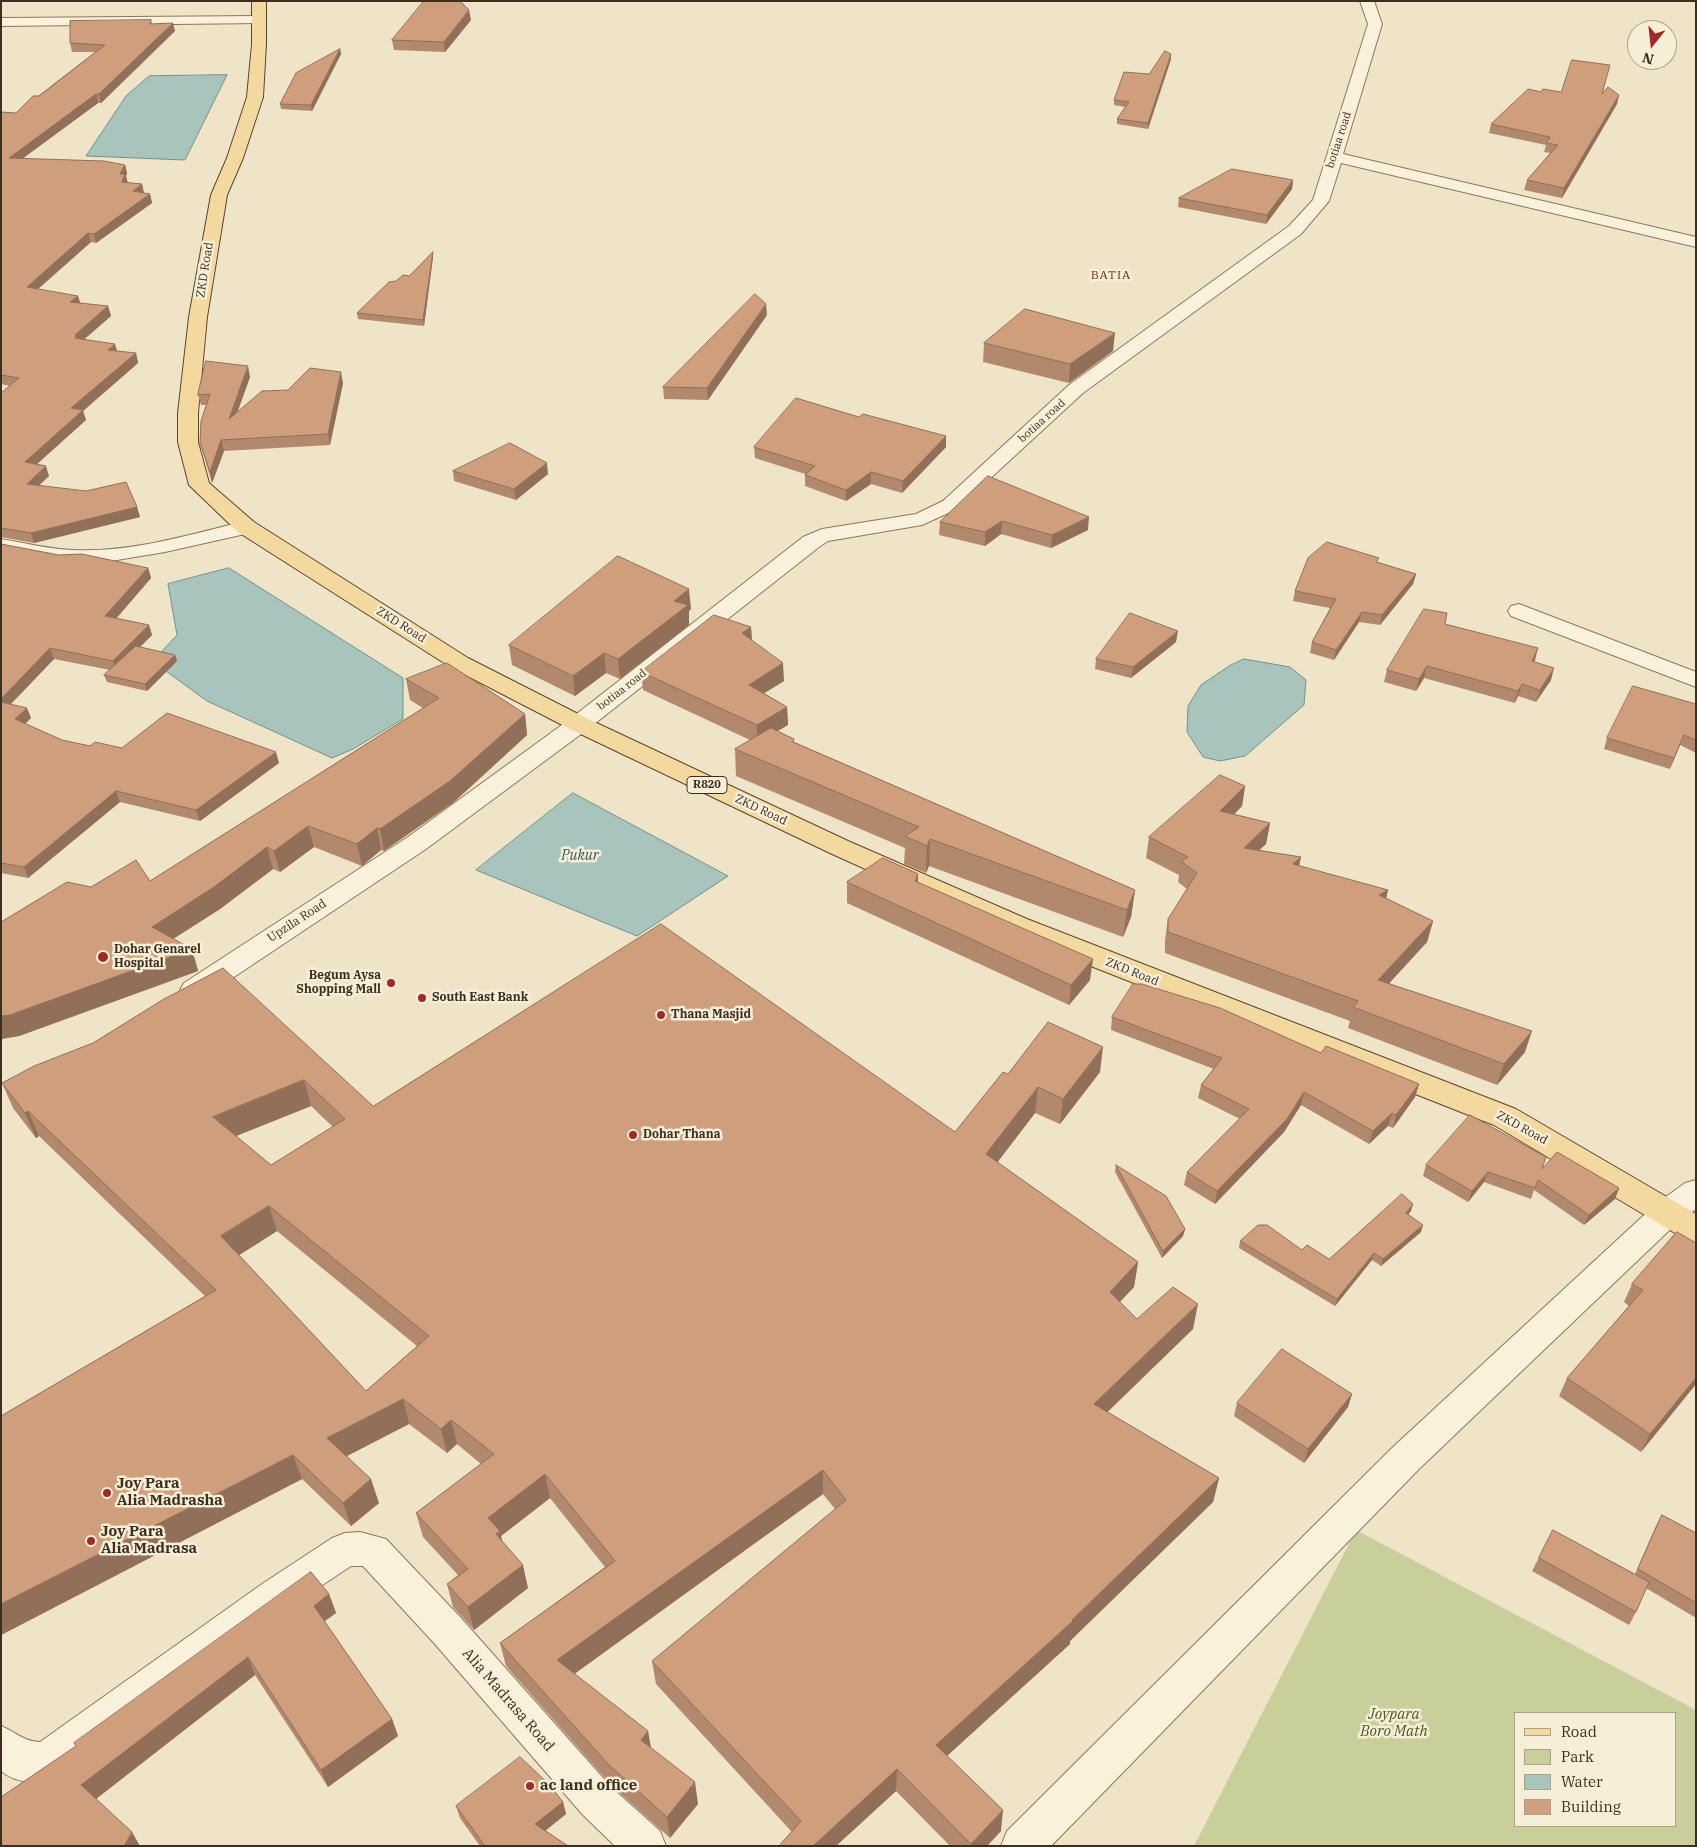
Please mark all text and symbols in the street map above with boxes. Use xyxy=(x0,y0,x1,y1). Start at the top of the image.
north arrow xyxy=(1627,20,1677,70)
text: N xyxy=(1640,48,1656,69)
street label: botiaa road xyxy=(1324,110,1354,170)
street label: ZKD Road xyxy=(194,241,216,299)
district label: BATIA xyxy=(1090,269,1132,283)
street label: botiaa road xyxy=(1016,396,1068,446)
street label: ZKD Road xyxy=(373,604,429,646)
street label: botiaa road xyxy=(595,667,649,713)
road number: R820 xyxy=(687,776,727,794)
street label: ZKD Road xyxy=(733,792,789,828)
water label: Pukur xyxy=(561,848,599,864)
street label: Upzila Road xyxy=(265,897,329,945)
place label: Dohar Genarel Hospital xyxy=(114,943,201,971)
marker: Dohar Genarel Hospital xyxy=(96,950,110,964)
street label: ZKD Road xyxy=(1103,955,1161,989)
place label: Begum Aysa Shopping Mall xyxy=(296,969,381,997)
marker: Begum Aysa Shopping Mall xyxy=(385,977,397,989)
place label: South East Bank xyxy=(432,991,528,1005)
marker: South East Bank xyxy=(416,992,428,1004)
place label: Thana Masjid xyxy=(671,1008,751,1022)
marker: Thana Masjid xyxy=(655,1009,667,1021)
street label: ZKD Road xyxy=(1494,1108,1550,1148)
place label: Dohar Thana xyxy=(643,1128,721,1142)
marker: Dohar Thana xyxy=(627,1129,639,1141)
place label: Joy Para Alia Madrasha xyxy=(117,1475,223,1510)
marker: Joy Para Alia Madrasha xyxy=(101,1487,113,1499)
place label: Joy Para Alia Madrasa xyxy=(101,1523,197,1558)
marker: Joy Para Alia Madrasa xyxy=(85,1535,97,1547)
street label: Alia Madrasa Road xyxy=(458,1645,558,1755)
park label: Joypara Boro Math xyxy=(1360,1706,1428,1741)
legend xyxy=(1514,1712,1677,1827)
text: Road xyxy=(1561,1722,1597,1741)
text: Park xyxy=(1561,1747,1594,1766)
text: Water xyxy=(1561,1772,1603,1791)
place label: ac land office xyxy=(540,1777,637,1795)
marker: ac land office xyxy=(524,1780,536,1792)
text: Building xyxy=(1561,1797,1621,1816)

